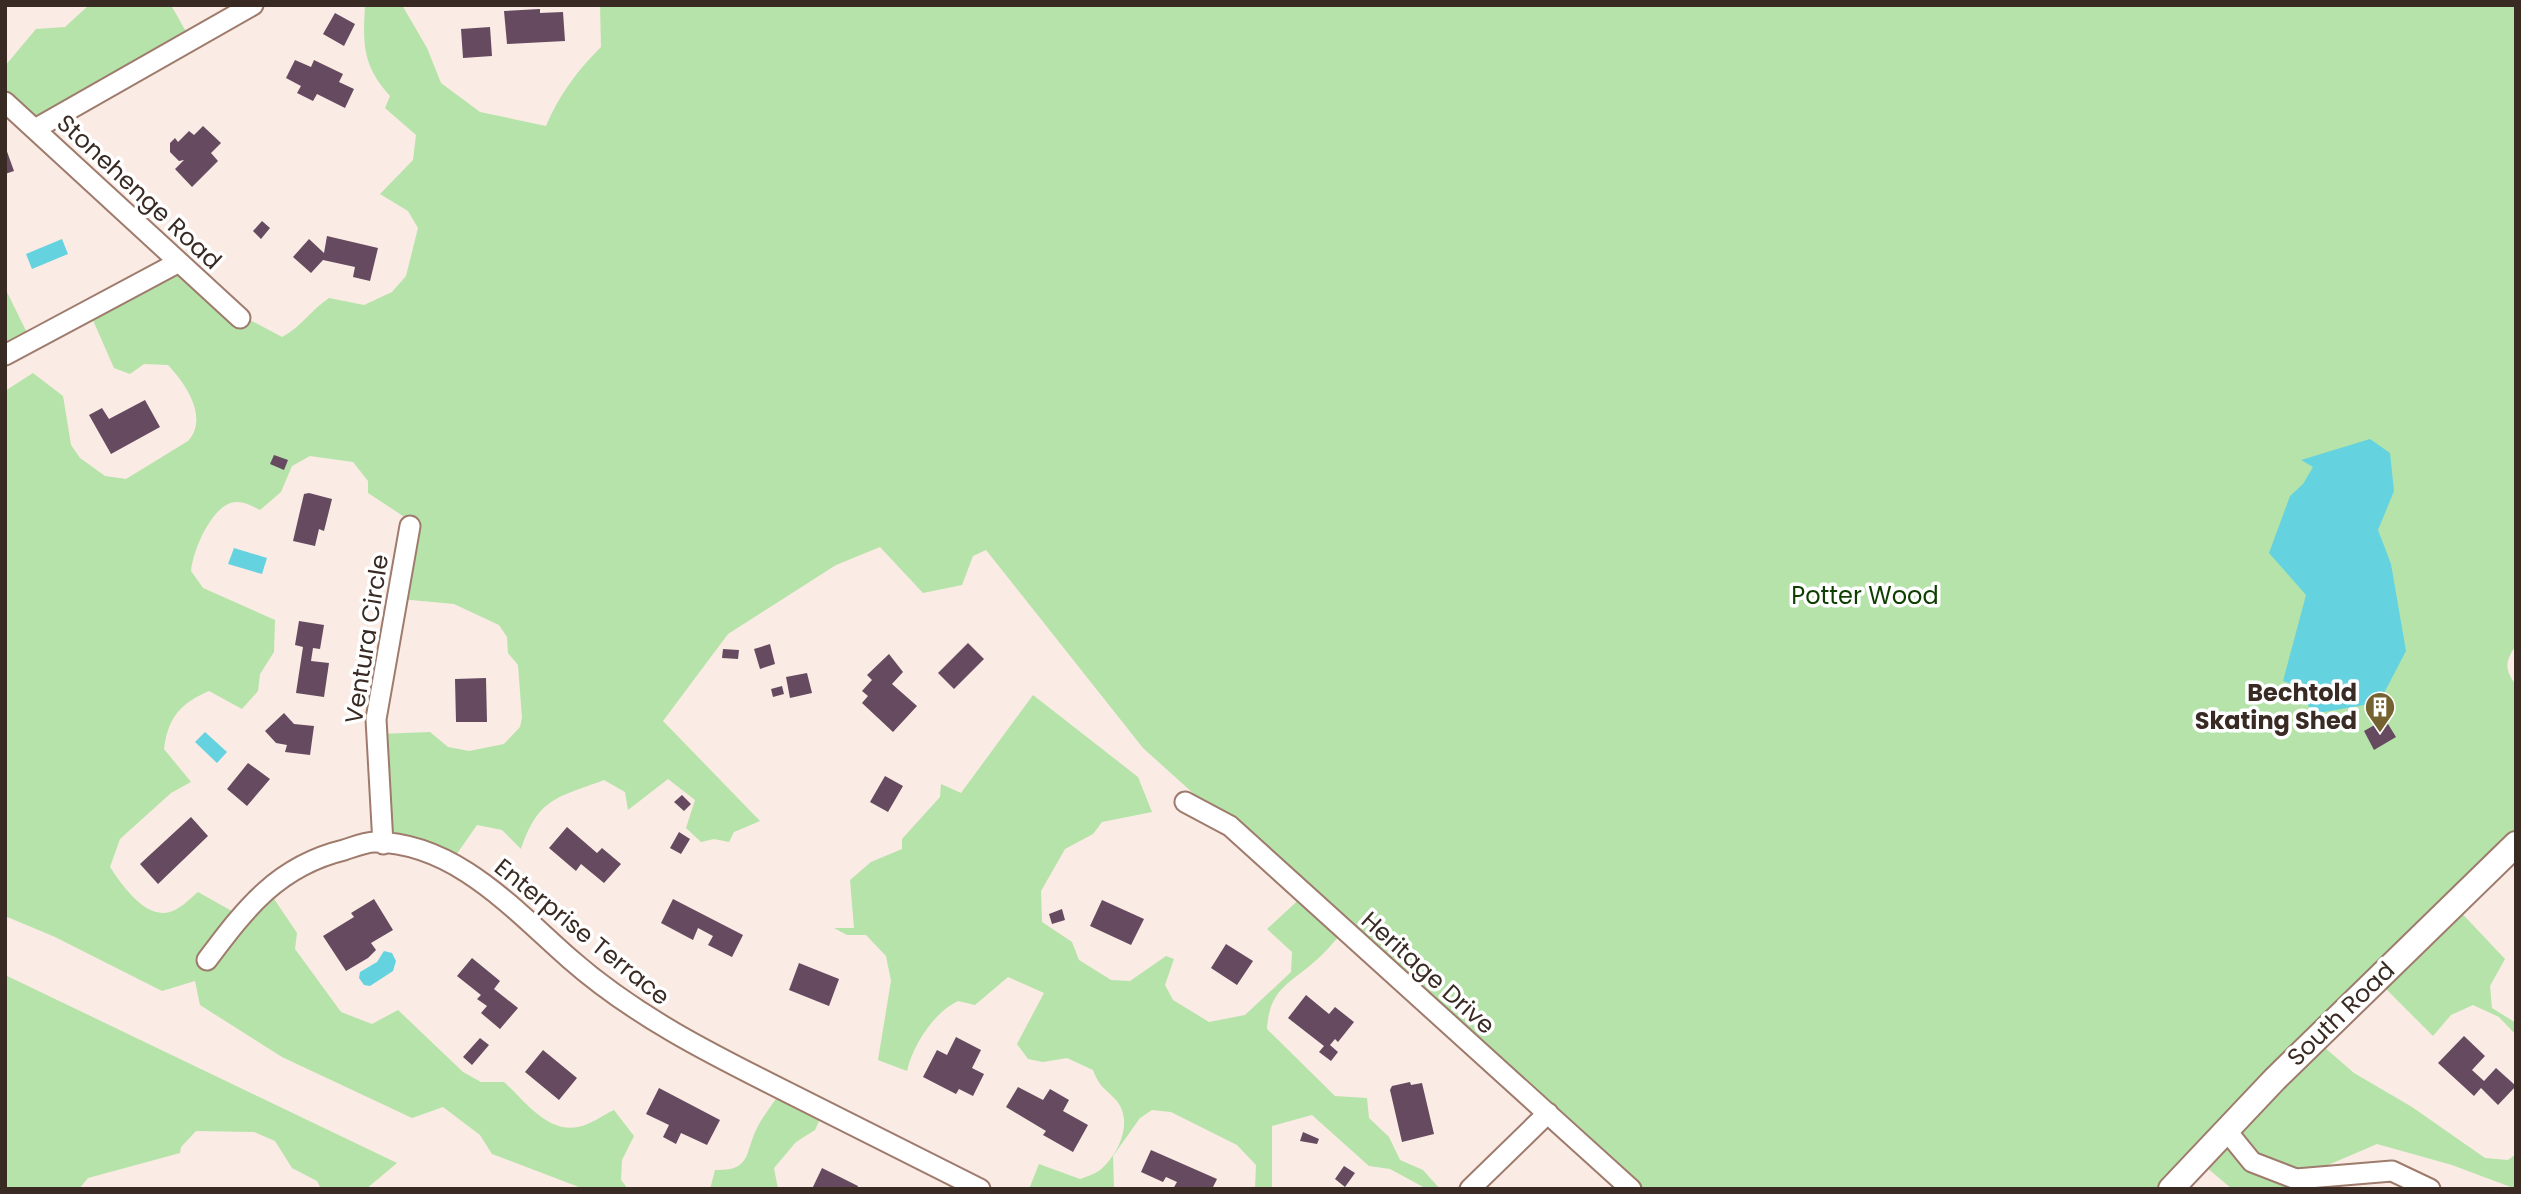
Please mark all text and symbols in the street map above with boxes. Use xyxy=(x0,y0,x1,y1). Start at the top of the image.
street label: Stonehenge Road xyxy=(50,107,229,277)
street label: Ventura Circle xyxy=(337,552,396,726)
park label: Potter Wood xyxy=(1791,579,1939,612)
place label: Bechtold Skating Shed xyxy=(2195,676,2357,737)
building icon: Bechtold Skating Shed xyxy=(2363,690,2397,734)
street label: Enterprise Terrace xyxy=(488,851,677,1013)
street label: Heritage Drive xyxy=(1355,904,1502,1041)
street label: South Road xyxy=(2280,954,2402,1073)

